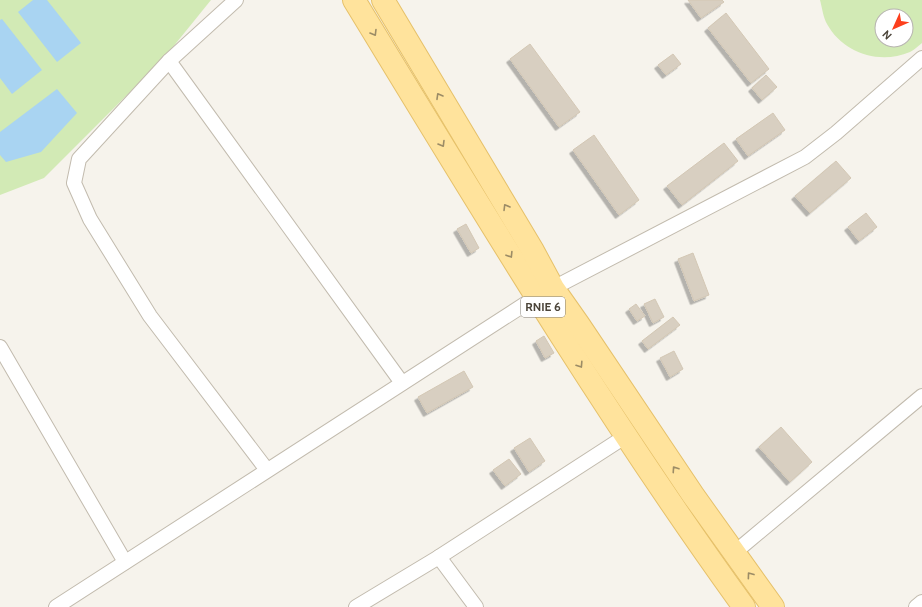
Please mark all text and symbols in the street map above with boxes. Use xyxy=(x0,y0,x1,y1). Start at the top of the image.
north arrow xyxy=(874,8,914,48)
text: N xyxy=(879,27,895,43)
one-way arrow xyxy=(370,29,377,36)
one-way arrow xyxy=(436,93,444,100)
one-way arrow xyxy=(437,140,444,147)
one-way arrow xyxy=(503,204,510,211)
one-way arrow xyxy=(506,251,513,258)
road number: RNIE 6 xyxy=(521,297,565,317)
one-way arrow xyxy=(575,361,582,368)
one-way arrow xyxy=(672,466,680,473)
one-way arrow xyxy=(748,573,755,580)

